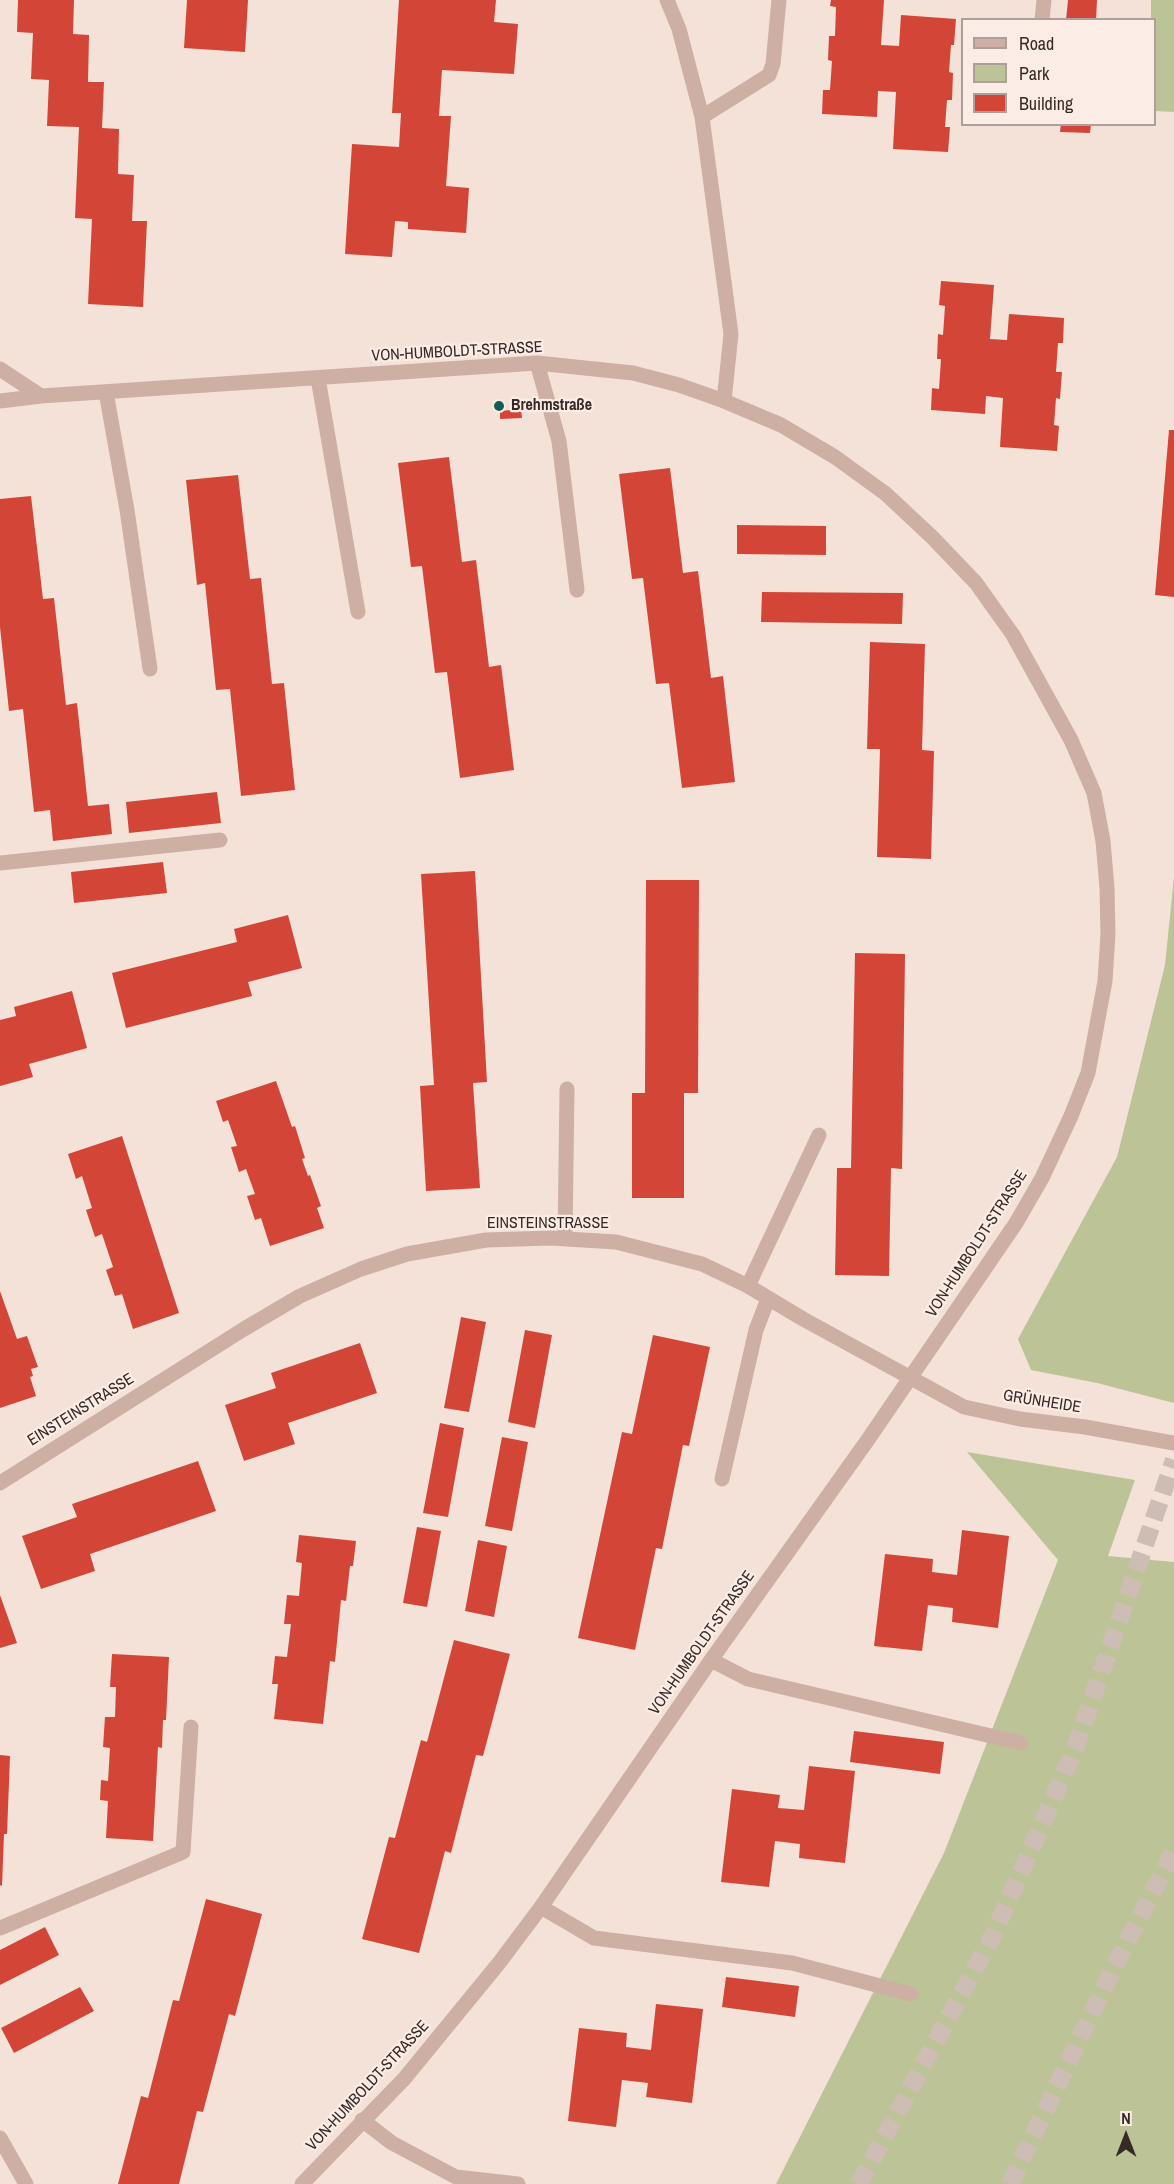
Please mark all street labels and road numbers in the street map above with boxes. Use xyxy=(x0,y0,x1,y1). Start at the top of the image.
street label: VON-HUMBOLDT-STRASSE xyxy=(371,338,543,366)
street label: VON-HUMBOLDT-STRASSE xyxy=(922,1167,1032,1321)
street label: EINSTEINSTRASSE xyxy=(487,1214,609,1234)
street label: EINSTEINSTRASSE xyxy=(24,1370,138,1450)
street label: GRÜNHEIDE xyxy=(1002,1386,1082,1418)
street label: VON-HUMBOLDT-STRASSE xyxy=(645,1567,759,1719)
street label: VON-HUMBOLDT-STRASSE xyxy=(303,2017,433,2155)

